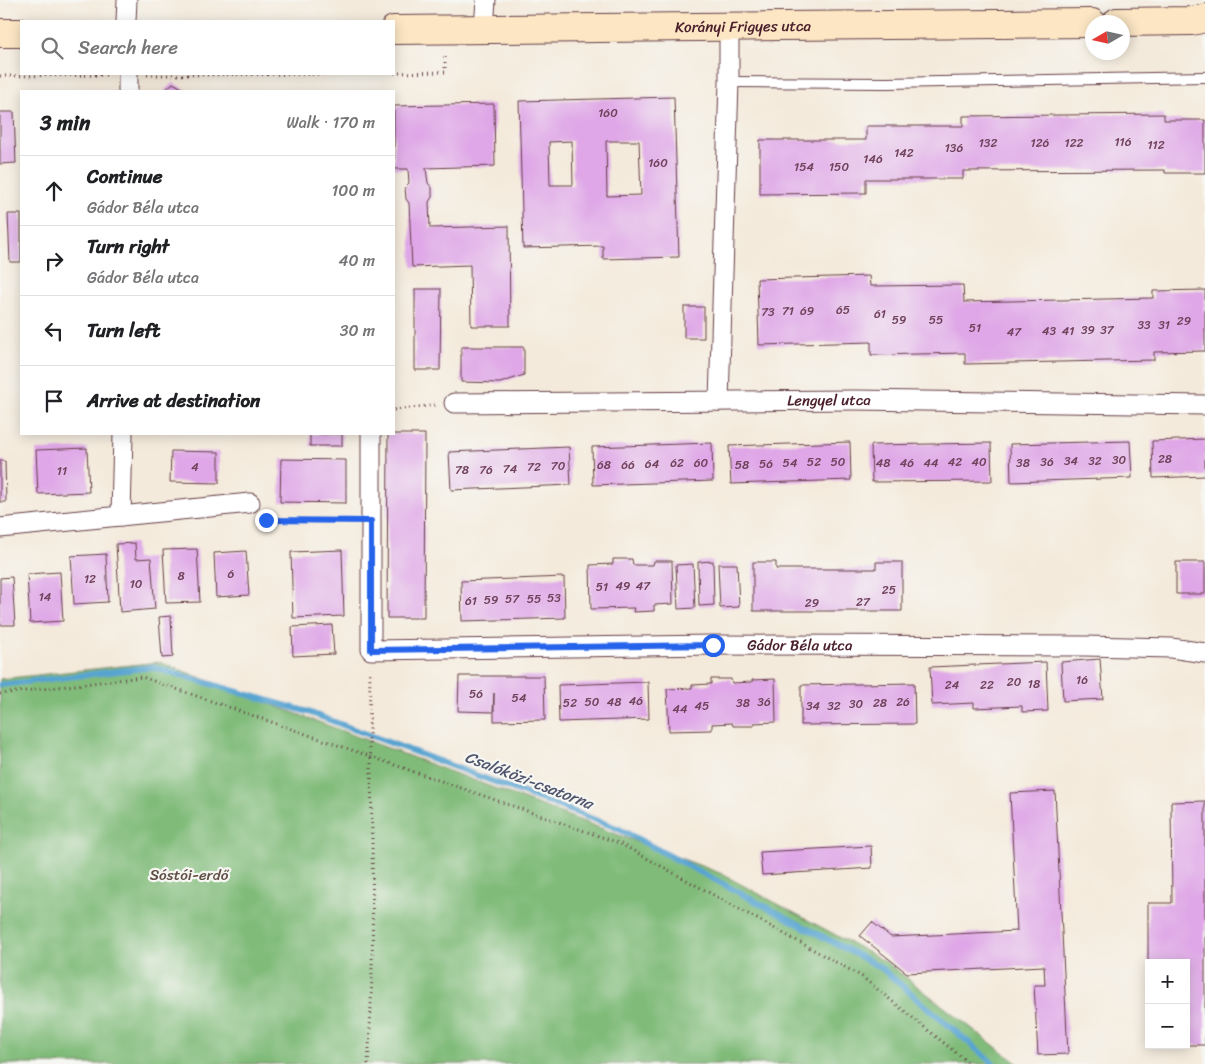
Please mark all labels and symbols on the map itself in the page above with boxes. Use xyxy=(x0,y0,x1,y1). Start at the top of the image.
street label: Korányi Frigyes utca xyxy=(675,13,812,40)
north arrow xyxy=(1085,15,1130,60)
house number: 160 xyxy=(598,102,618,124)
house number: 116 xyxy=(1114,131,1132,153)
house number: 132 xyxy=(979,132,997,154)
house number: 126 xyxy=(1031,132,1050,154)
house number: 122 xyxy=(1065,132,1084,154)
house number: 112 xyxy=(1147,134,1165,156)
house number: 136 xyxy=(945,137,963,159)
house number: 142 xyxy=(894,142,914,164)
house number: 146 xyxy=(863,148,883,170)
house number: 160 xyxy=(648,152,668,174)
house number: 154 xyxy=(794,156,814,178)
house number: 150 xyxy=(829,156,849,178)
house number: 65 xyxy=(836,299,850,321)
house number: 71 xyxy=(782,300,794,322)
house number: 69 xyxy=(800,300,814,322)
house number: 73 xyxy=(761,301,775,323)
house number: 61 xyxy=(874,303,886,325)
house number: 59 xyxy=(892,309,906,331)
house number: 55 xyxy=(929,309,943,331)
house number: 29 xyxy=(1177,310,1191,332)
house number: 33 xyxy=(1137,314,1151,336)
house number: 31 xyxy=(1158,314,1170,336)
house number: 51 xyxy=(969,317,981,339)
house number: 39 xyxy=(1081,319,1095,341)
house number: 37 xyxy=(1100,319,1115,341)
house number: 43 xyxy=(1042,320,1056,342)
house number: 41 xyxy=(1062,320,1074,342)
house number: 47 xyxy=(1007,321,1022,343)
street label: Lengyel utca xyxy=(787,387,871,414)
house number: 28 xyxy=(1158,448,1172,470)
house number: 30 xyxy=(1112,449,1126,471)
house number: 34 xyxy=(1064,450,1079,472)
house number: 32 xyxy=(1088,450,1102,472)
house number: 52 xyxy=(807,451,821,473)
house number: 50 xyxy=(831,451,846,473)
house number: 42 xyxy=(948,451,962,473)
house number: 40 xyxy=(971,451,987,473)
house number: 36 xyxy=(1040,451,1054,473)
house number: 62 xyxy=(670,452,684,474)
house number: 60 xyxy=(694,452,709,474)
house number: 54 xyxy=(783,452,798,474)
house number: 48 xyxy=(876,452,890,474)
house number: 46 xyxy=(900,452,914,474)
house number: 44 xyxy=(923,452,939,474)
house number: 38 xyxy=(1016,452,1030,474)
house number: 64 xyxy=(645,453,660,475)
house number: 56 xyxy=(759,453,773,475)
house number: 68 xyxy=(597,454,611,476)
house number: 66 xyxy=(621,454,635,476)
house number: 58 xyxy=(735,454,749,476)
house number: 70 xyxy=(551,455,566,477)
house number: 4 xyxy=(191,456,199,478)
house number: 72 xyxy=(527,456,541,478)
house number: 74 xyxy=(503,458,518,480)
house number: 78 xyxy=(455,459,469,481)
house number: 76 xyxy=(479,459,493,481)
house number: 11 xyxy=(57,460,67,482)
route end xyxy=(255,509,278,532)
house number: 6 xyxy=(228,563,235,585)
house number: 8 xyxy=(177,565,185,587)
house number: 12 xyxy=(84,568,96,590)
house number: 10 xyxy=(130,573,143,595)
house number: 49 xyxy=(616,575,630,597)
house number: 47 xyxy=(636,575,651,597)
house number: 51 xyxy=(596,576,608,598)
house number: 25 xyxy=(882,579,896,601)
house number: 14 xyxy=(39,586,52,608)
house number: 53 xyxy=(547,587,561,609)
house number: 57 xyxy=(505,588,520,610)
house number: 55 xyxy=(527,588,541,610)
house number: 59 xyxy=(484,589,498,611)
house number: 61 xyxy=(465,590,477,612)
house number: 27 xyxy=(856,591,871,613)
house number: 29 xyxy=(805,592,819,614)
street label: Gádor Béla utca xyxy=(747,632,853,658)
route start xyxy=(702,634,725,657)
house number: 16 xyxy=(1076,669,1088,691)
house number: 20 xyxy=(1007,671,1022,693)
house number: 18 xyxy=(1028,673,1040,695)
house number: 24 xyxy=(945,674,960,696)
house number: 22 xyxy=(980,674,994,696)
house number: 56 xyxy=(469,683,483,705)
house number: 54 xyxy=(512,687,527,709)
house number: 46 xyxy=(629,690,643,712)
house number: 50 xyxy=(585,691,600,713)
house number: 48 xyxy=(607,691,621,713)
house number: 36 xyxy=(757,691,771,713)
house number: 26 xyxy=(896,691,910,713)
house number: 52 xyxy=(563,692,577,714)
house number: 38 xyxy=(736,692,750,714)
house number: 28 xyxy=(873,692,887,714)
house number: 30 xyxy=(849,693,863,715)
house number: 45 xyxy=(695,695,709,717)
house number: 34 xyxy=(806,695,821,717)
house number: 32 xyxy=(827,695,841,717)
house number: 44 xyxy=(672,698,688,720)
water label: Csalóközi-csatorna xyxy=(461,742,599,818)
park label: Sóstói-erdő xyxy=(150,862,230,888)

